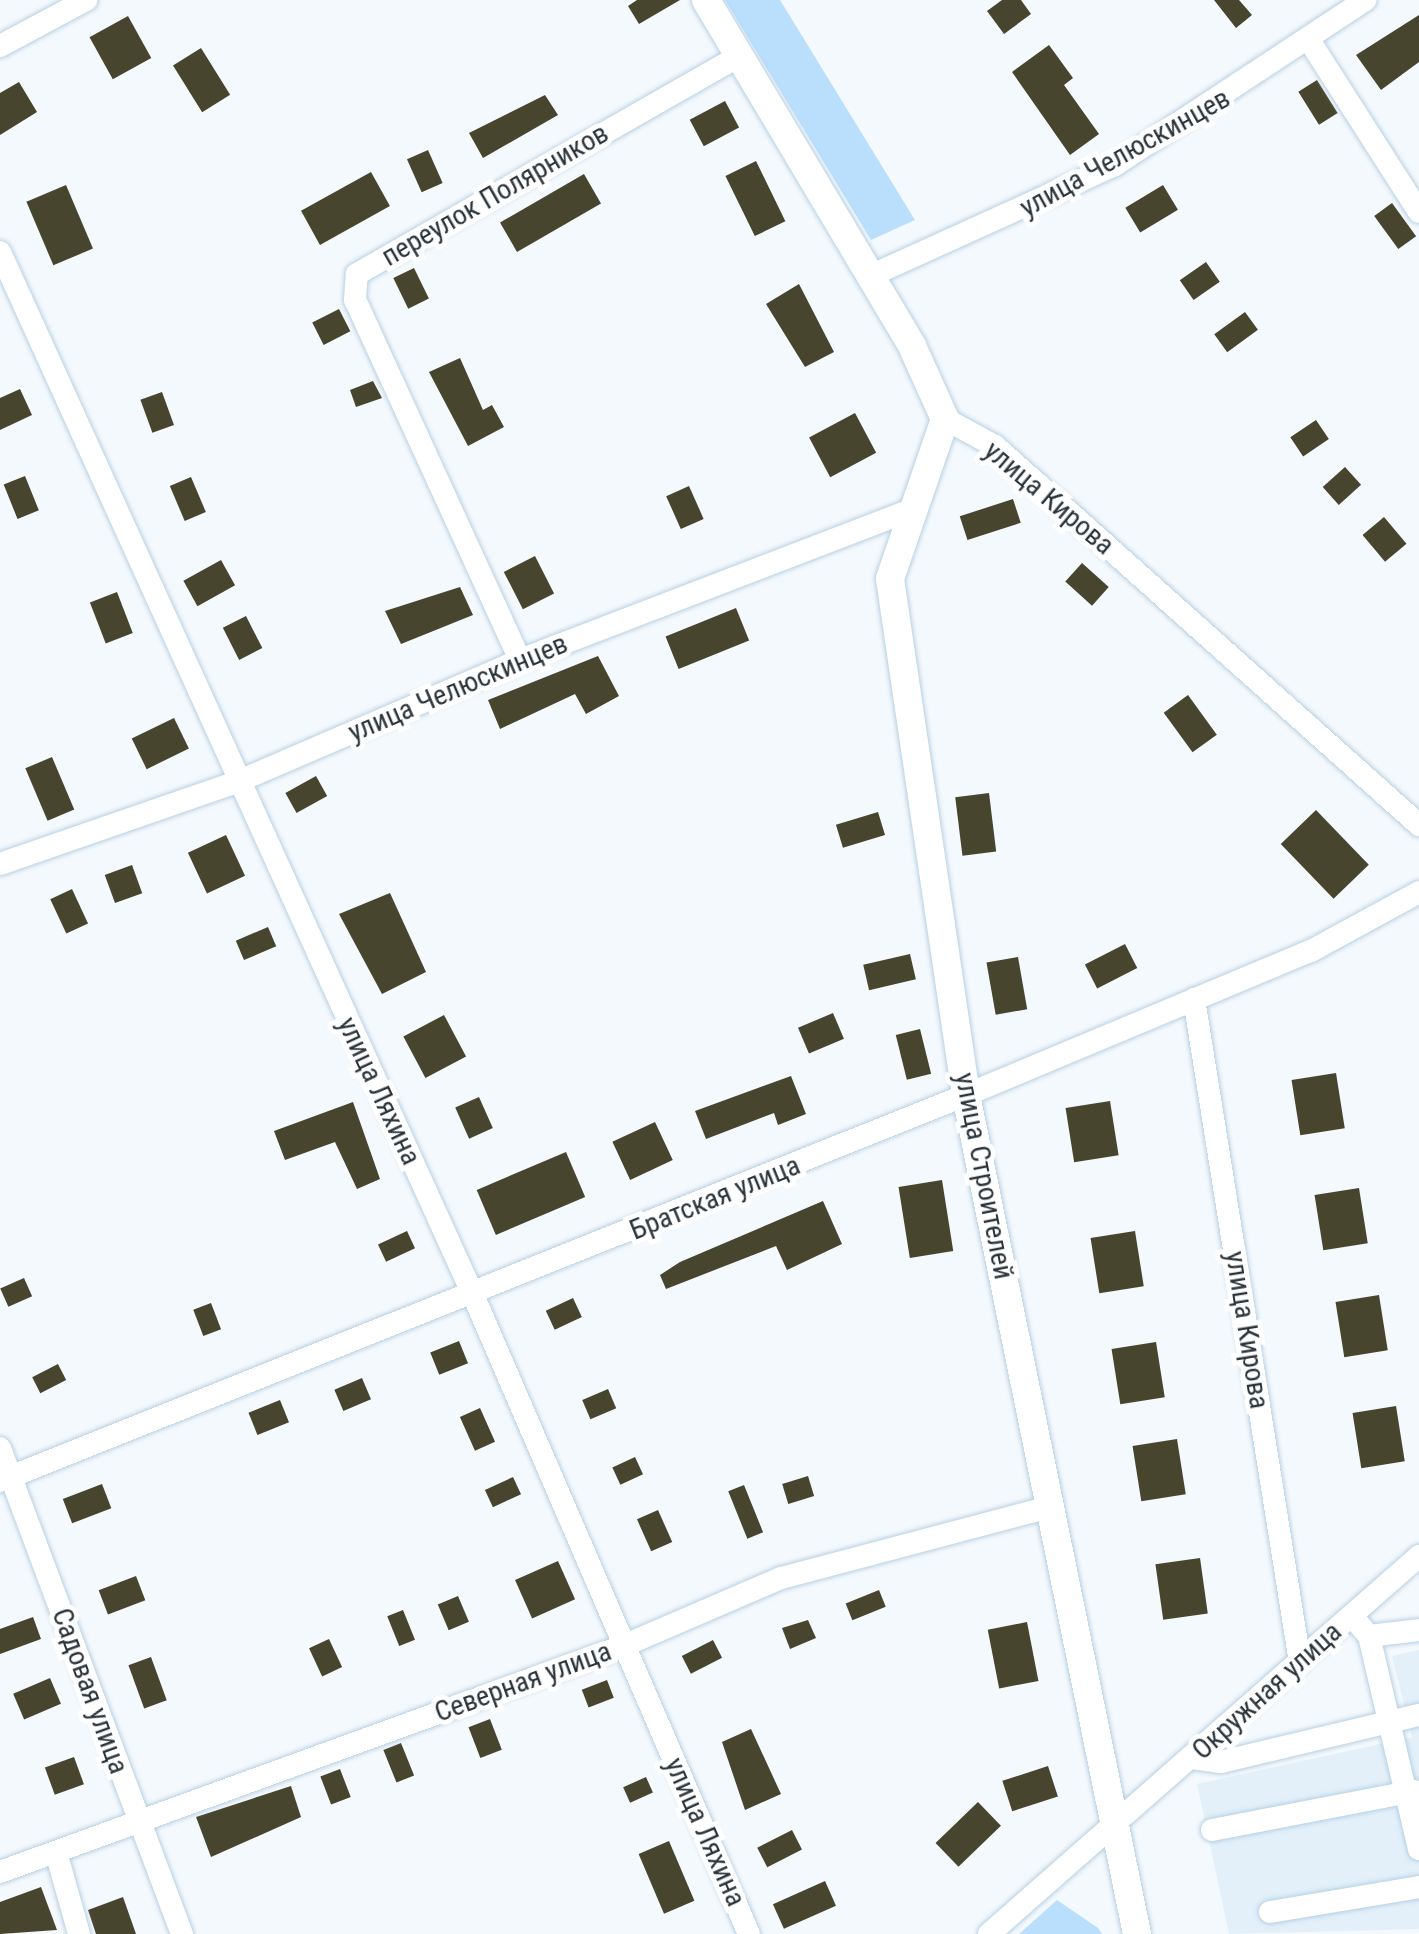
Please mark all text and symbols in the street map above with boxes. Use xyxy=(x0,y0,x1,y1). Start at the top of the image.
street label: улица Челюскинцев xyxy=(1014,81,1236,225)
street label: переулок Полярников xyxy=(376,116,614,274)
street label: улица Кирова xyxy=(977,434,1121,562)
street label: улица Челюскинцев xyxy=(343,627,573,749)
street label: улица Ляхина xyxy=(330,1012,428,1170)
street label: улица Строителей xyxy=(948,1070,1020,1282)
street label: Братская улица xyxy=(625,1149,805,1247)
street label: улица Кирова xyxy=(1218,1249,1276,1411)
street label: Садовая улица xyxy=(45,1604,135,1778)
street label: Окружная улица xyxy=(1185,1615,1349,1767)
street label: Северная улица xyxy=(430,1635,616,1729)
street label: улица Ляхина xyxy=(657,1752,753,1912)

